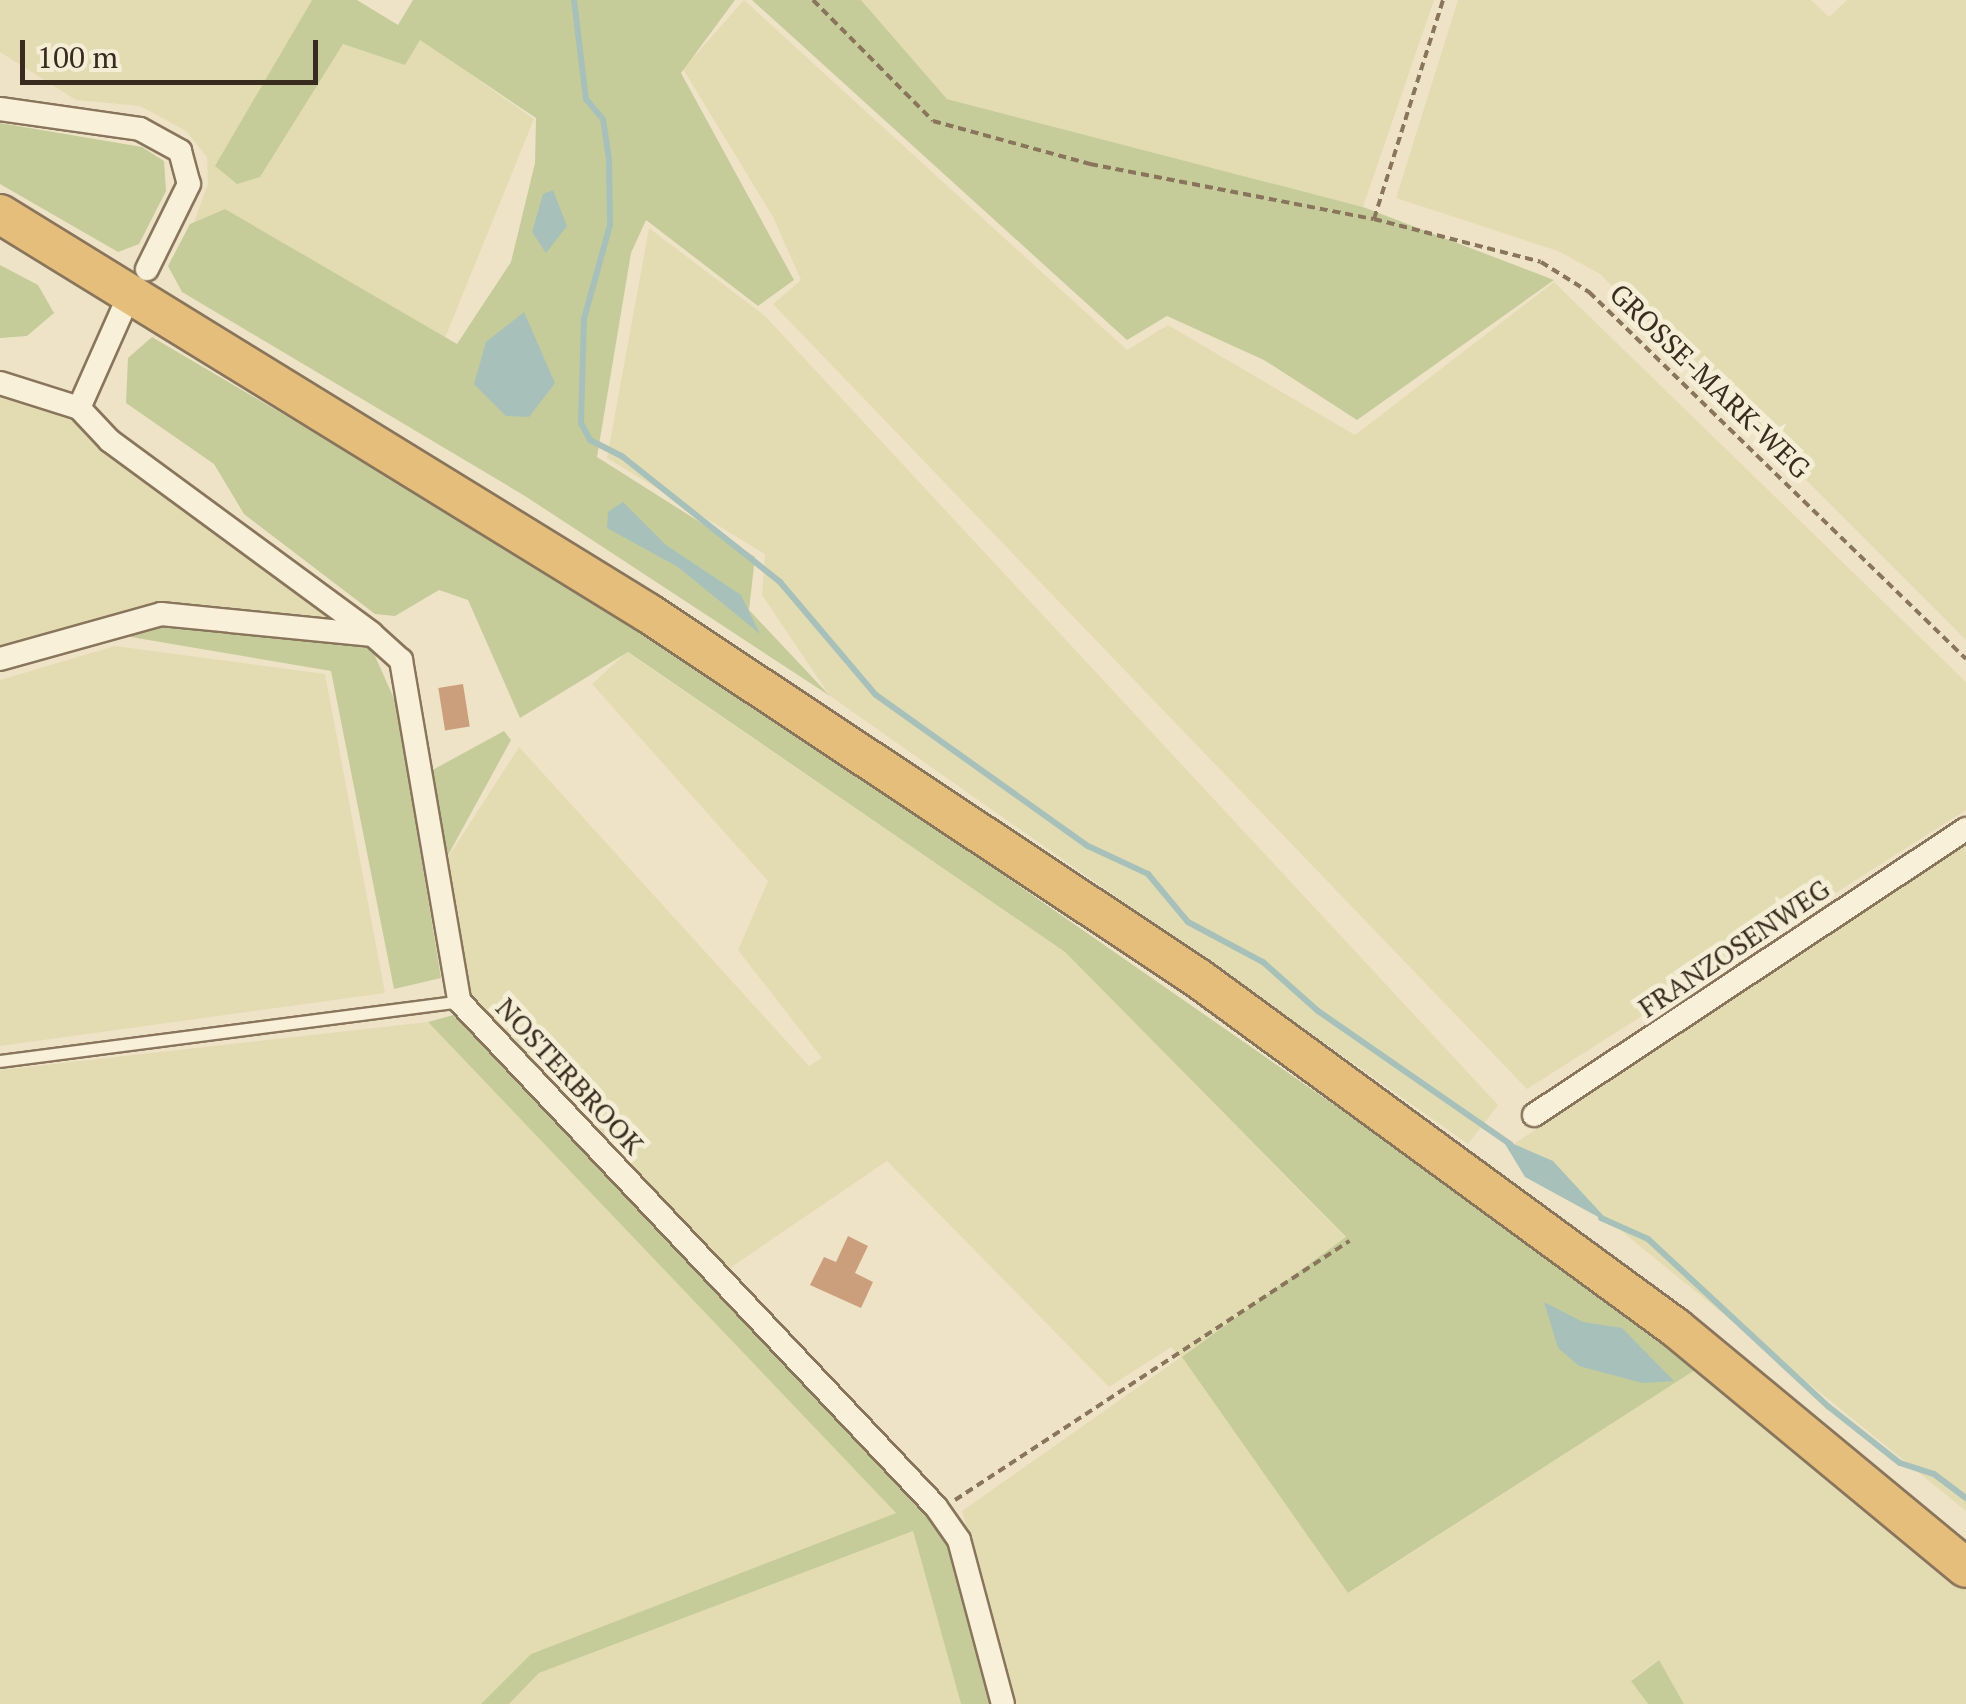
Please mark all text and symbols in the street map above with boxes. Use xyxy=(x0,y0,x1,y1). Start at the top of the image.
scale bar xyxy=(25,20,322,82)
text: 100 m xyxy=(37,37,118,77)
street label: GROSSE-MARK-WEG xyxy=(1603,277,1817,485)
street label: FRANZOSENWEG xyxy=(1632,872,1836,1024)
street label: NOSTERBROOK xyxy=(489,991,651,1161)

